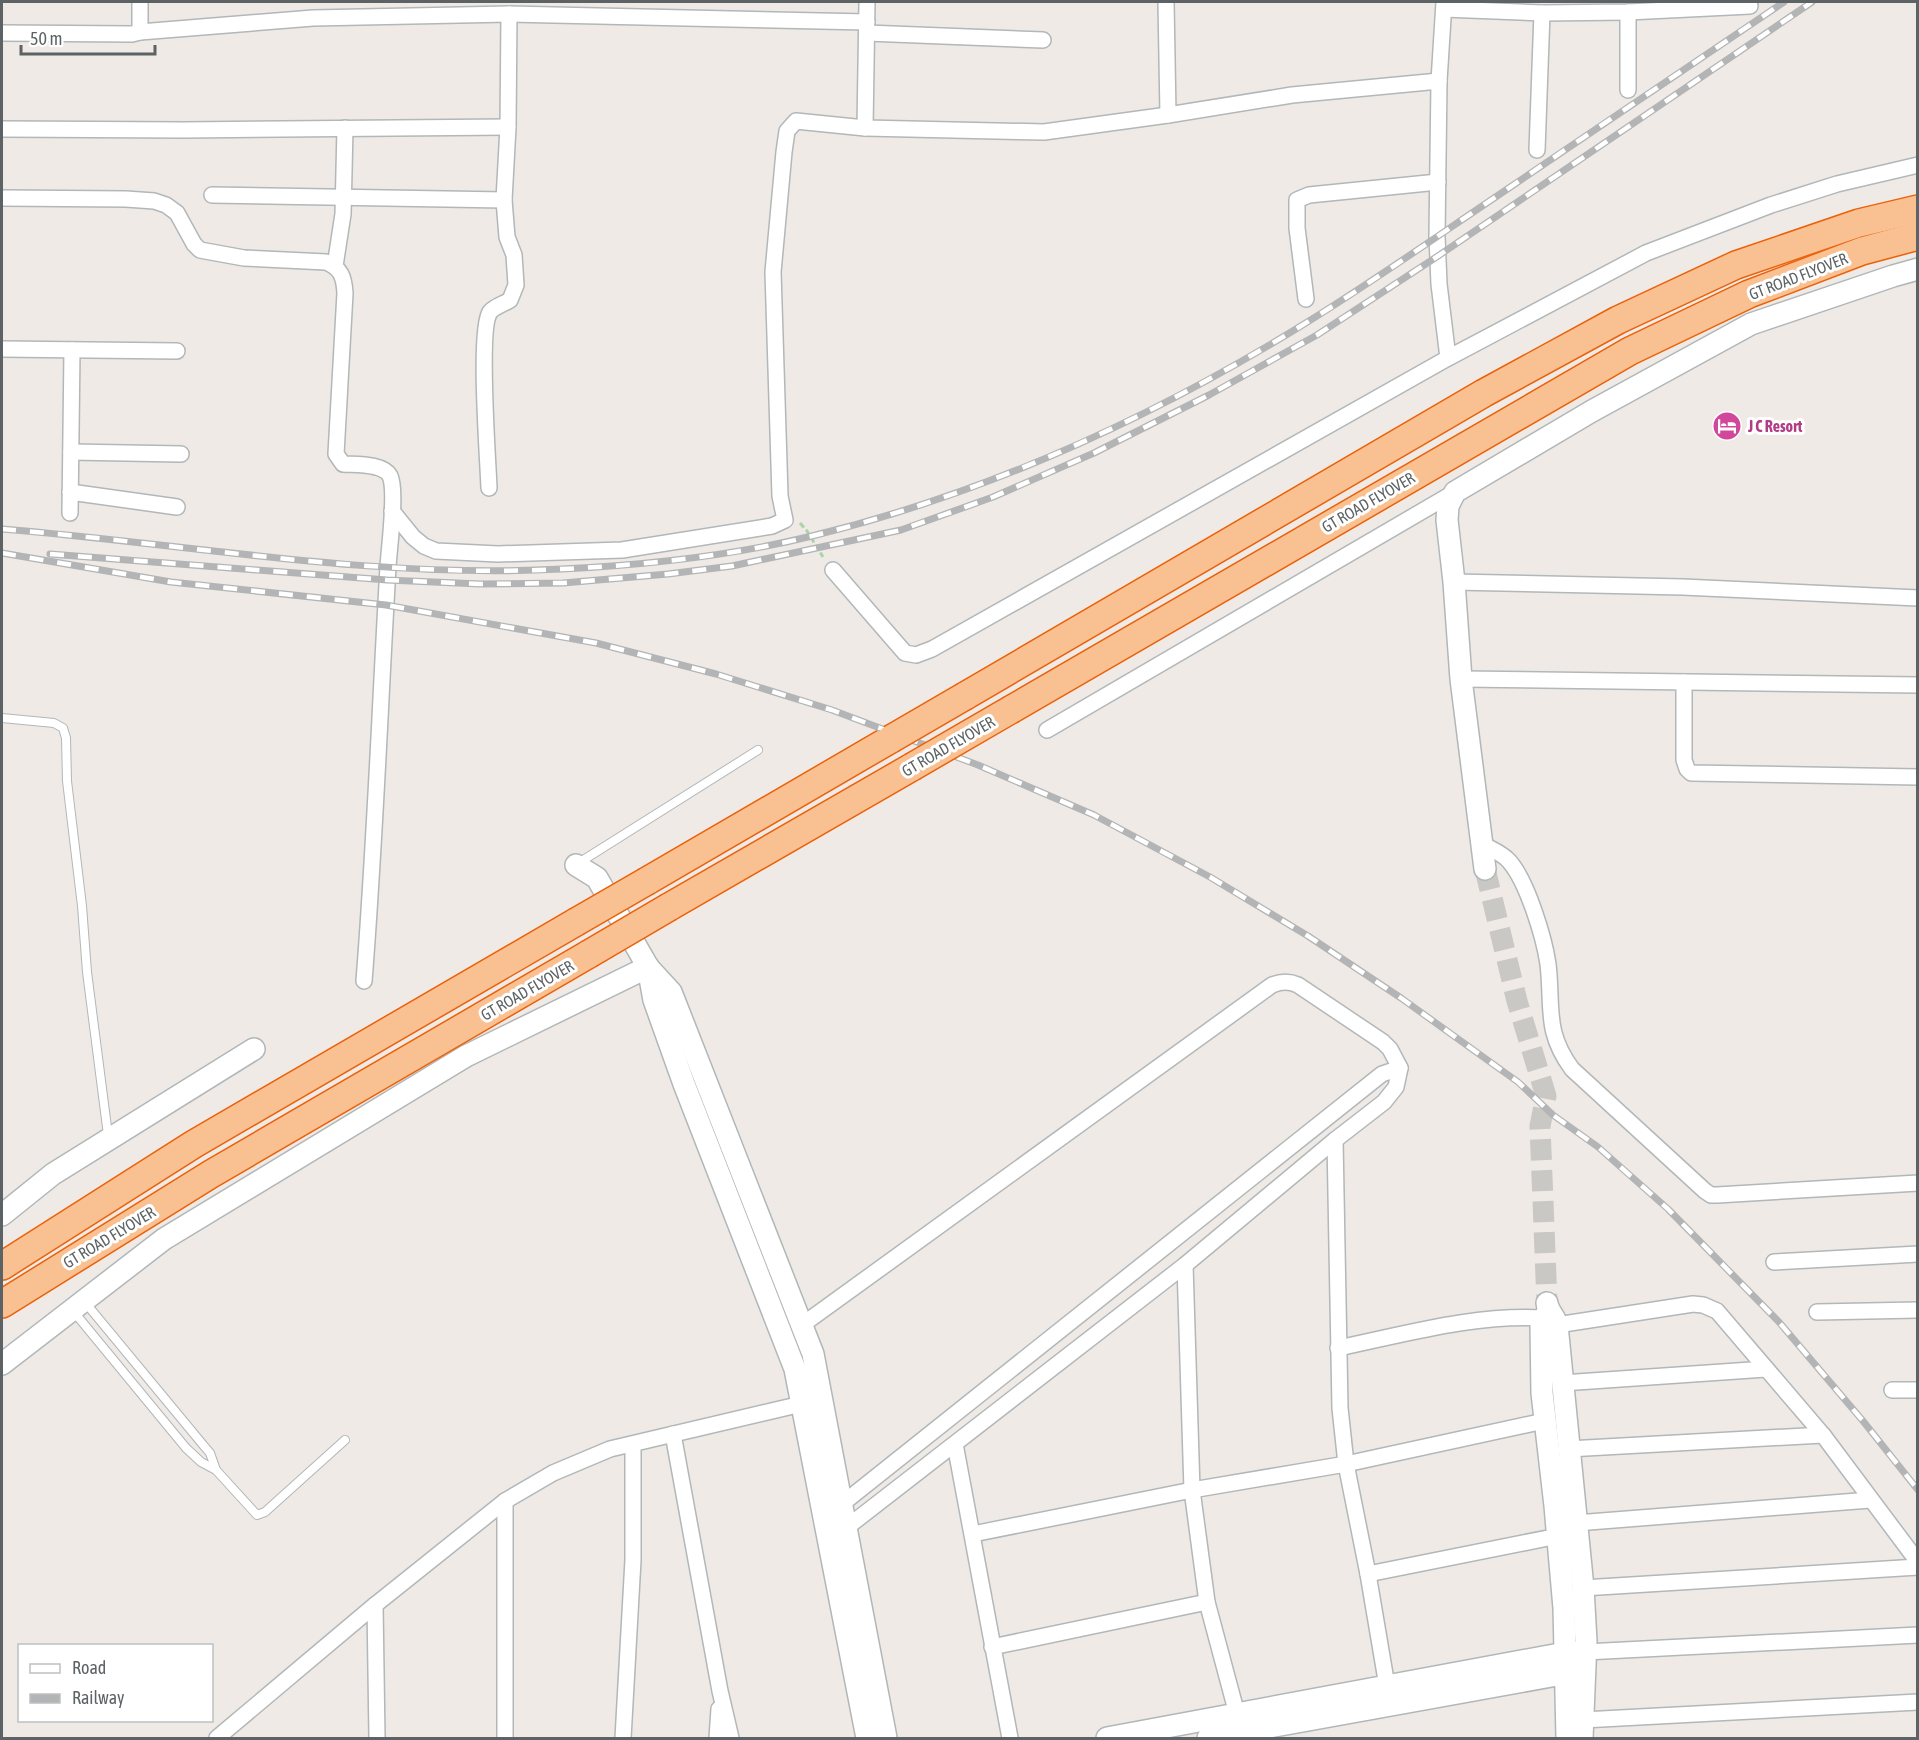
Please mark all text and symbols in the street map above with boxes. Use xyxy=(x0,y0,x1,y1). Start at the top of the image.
scale bar xyxy=(21,18,154,56)
text: 50 m xyxy=(30,28,62,49)
street label: GT ROAD FLYOVER xyxy=(1746,249,1850,303)
hotel icon: J C Resort xyxy=(1711,410,1743,442)
place label: J C Resort xyxy=(1747,417,1803,435)
street label: GT ROAD FLYOVER xyxy=(1319,468,1417,536)
street label: GT ROAD FLYOVER xyxy=(899,712,997,780)
street label: GT ROAD FLYOVER xyxy=(478,956,576,1024)
street label: GT ROAD FLYOVER xyxy=(60,1203,158,1271)
legend xyxy=(18,1644,213,1722)
text: Road xyxy=(72,1657,106,1678)
text: Railway xyxy=(72,1687,124,1708)

